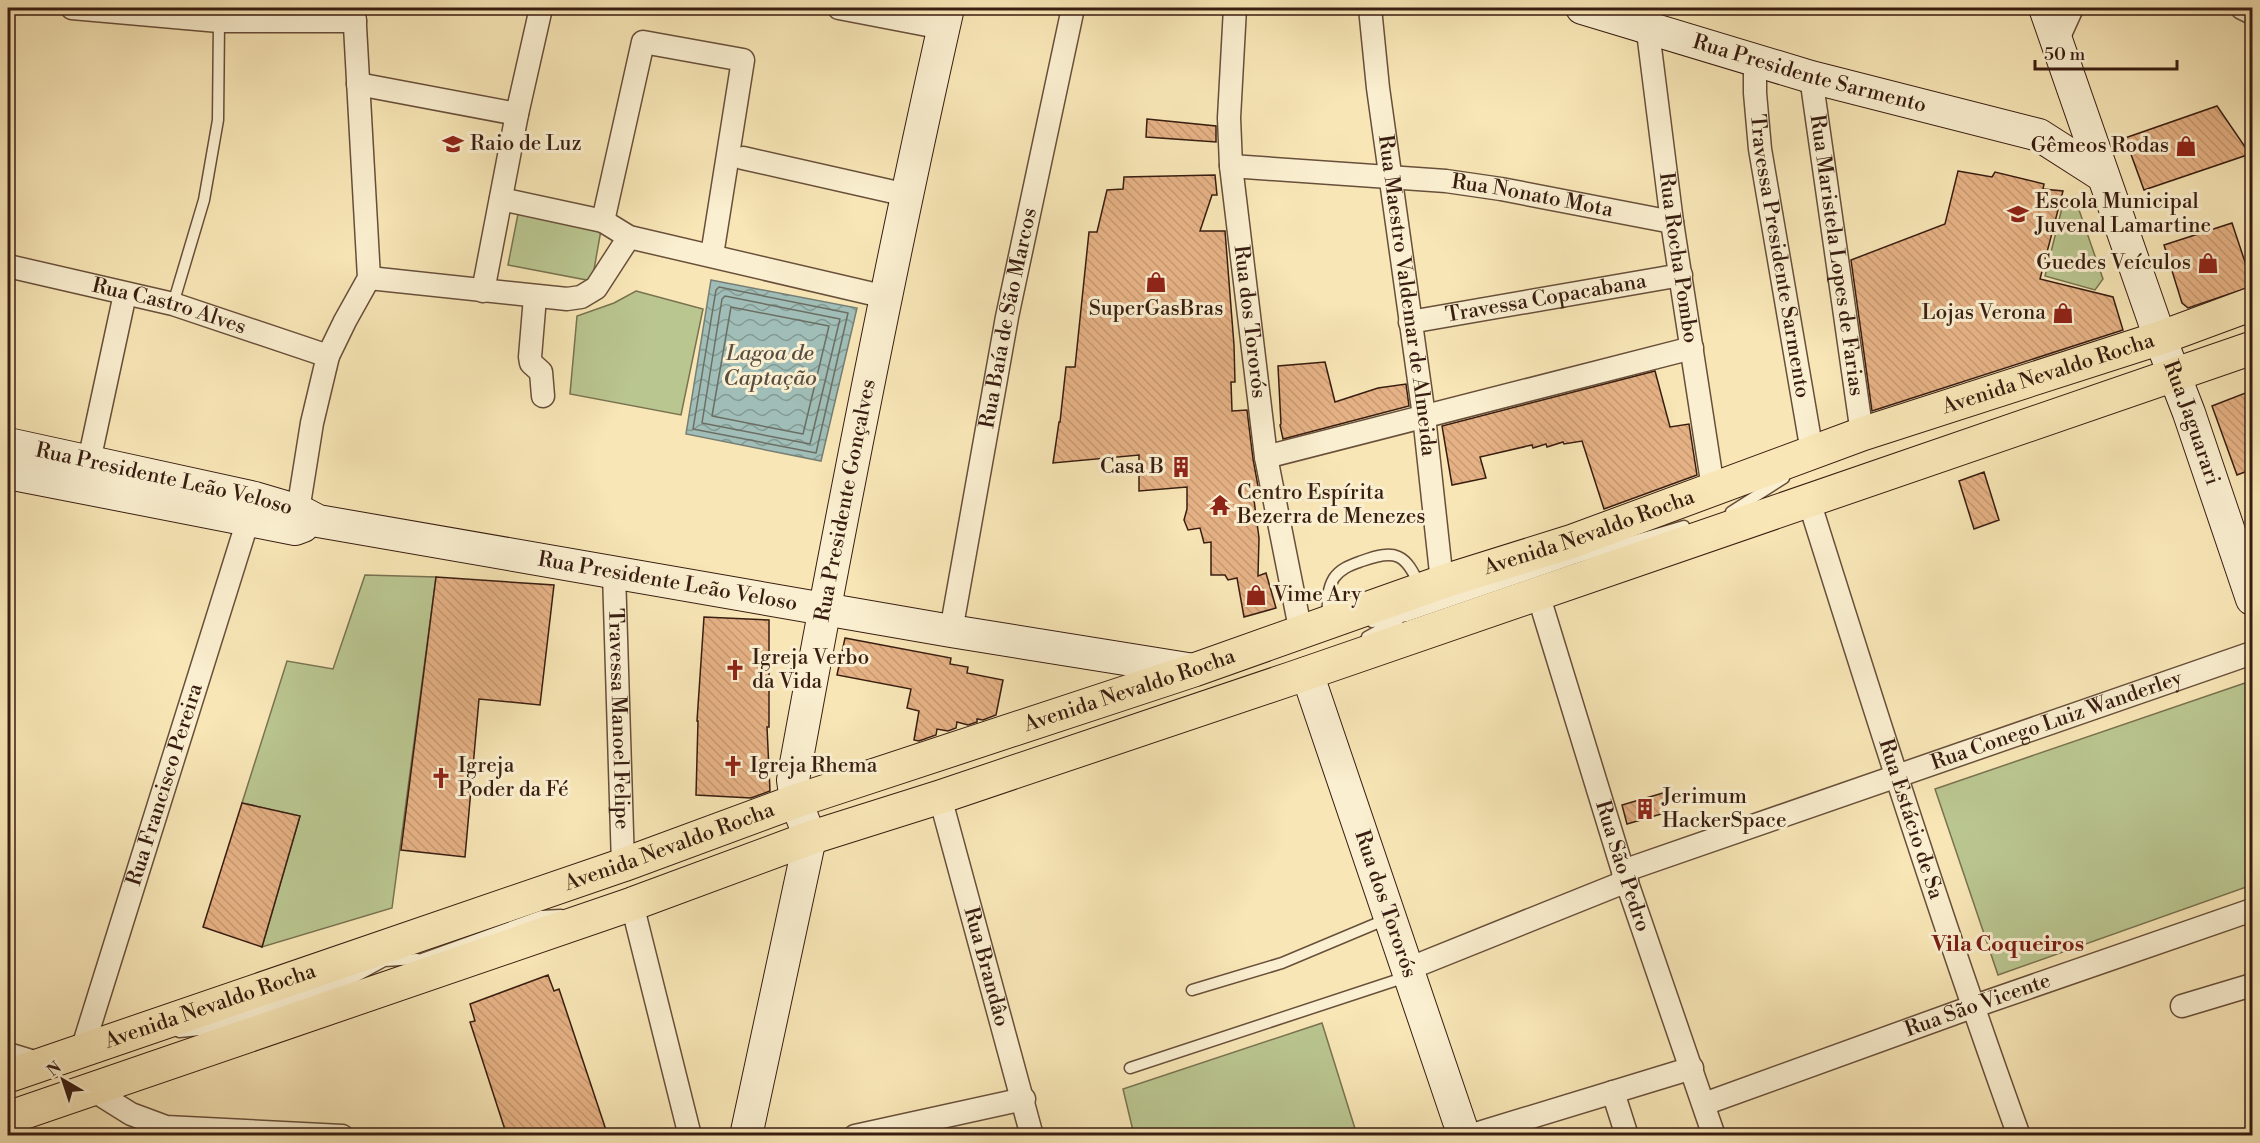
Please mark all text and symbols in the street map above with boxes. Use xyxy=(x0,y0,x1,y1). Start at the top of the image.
street label: Rua Presidente Sarmento xyxy=(1690,29,1929,119)
scale bar xyxy=(2035,33,2178,71)
text: 50 m xyxy=(2044,43,2086,66)
street label: Travessa Presidente Sarmento xyxy=(1744,113,1816,400)
street label: Rua Maristela Lopes de Farias xyxy=(1804,113,1869,398)
place label: Raio de Luz xyxy=(470,131,582,157)
school or university icon: Raio de Luz xyxy=(441,132,465,156)
street label: Rua Maestro Valdemar de Almeida xyxy=(1372,133,1441,458)
place label: Gêmeos Rodas xyxy=(2031,133,2169,159)
shop icon: Gêmeos Rodas xyxy=(2174,134,2198,158)
street label: Rua Nonato Mota xyxy=(1450,169,1616,223)
street label: Rua Rocha Pombo xyxy=(1653,171,1704,345)
place label: Escola Municipal Juvenal Lamartine xyxy=(2034,189,2211,239)
school or university icon: Escola Municipal Juvenal Lamartine xyxy=(2006,202,2030,226)
street label: Rua Baía de São Marcos xyxy=(974,206,1043,431)
street label: Rua dos Tororós xyxy=(1228,244,1272,400)
place label: Guedes Veículos xyxy=(2036,250,2191,276)
shop icon: Guedes Veículos xyxy=(2196,251,2220,275)
street label: Travessa Copacabana xyxy=(1443,268,1649,329)
shop icon: SuperGasBras xyxy=(1144,270,1168,294)
street label: Rua Castro Alves xyxy=(89,273,249,341)
place label: SuperGasBras xyxy=(1089,296,1223,322)
place label: Lojas Verona xyxy=(1922,300,2046,326)
shop icon: Lojas Verona xyxy=(2051,301,2075,325)
street label: Avenida Nevaldo Rocha xyxy=(1938,328,2158,421)
water label: Lagoa de Captação xyxy=(723,340,817,392)
street label: Rua Jaguarari xyxy=(2157,357,2226,489)
street label: Rua Presidente Gonçalves xyxy=(810,377,882,624)
street label: Rua Presidente Leão Veloso xyxy=(33,437,296,521)
place label: Casa B xyxy=(1100,454,1164,480)
building icon: Casa B xyxy=(1169,455,1193,479)
place label: Centro Espírita Bezerra de Menezes xyxy=(1236,480,1426,530)
street label: Avenida Nevaldo Rocha xyxy=(1480,484,1699,581)
temple icon: Centro Espírita Bezerra de Menezes xyxy=(1208,493,1232,517)
street label: Rua Presidente Leão Veloso xyxy=(536,546,799,617)
place label: Vime Ary xyxy=(1272,582,1362,608)
shop icon: Vime Ary xyxy=(1244,583,1268,607)
street label: Travessa Manoel Felipe xyxy=(602,608,635,830)
street label: Avenida Nevaldo Rocha xyxy=(1020,643,1239,738)
place label: Igreja Verbo da Vida xyxy=(752,645,869,695)
church icon: Igreja Verbo da Vida xyxy=(723,658,747,682)
street label: Rua Conego Luiz Wanderley xyxy=(1928,665,2187,776)
street label: Rua Francisco Pereira xyxy=(121,680,209,889)
street label: Rua Estácio de Sa xyxy=(1872,736,1949,903)
place label: Igreja Poder da Fé xyxy=(458,753,569,803)
place label: Igreja Rhema xyxy=(750,753,878,779)
church icon: Igreja Rhema xyxy=(721,754,745,778)
church icon: Igreja Poder da Fé xyxy=(429,766,453,790)
place label: Jerimum HackerSpace xyxy=(1661,784,1787,834)
street label: Avenida Nevaldo Rocha xyxy=(560,797,778,897)
street label: Rua São Pedro xyxy=(1589,797,1656,935)
building icon: Jerimum HackerSpace xyxy=(1633,797,1657,821)
street label: Rua dos Tororós xyxy=(1348,827,1422,981)
street label: Rua Brandâo xyxy=(957,904,1015,1030)
district label: Vila Coqueiros xyxy=(1931,931,2084,958)
street label: Avenida Nevaldo Rocha xyxy=(100,958,320,1055)
street label: Rua São Vicente xyxy=(1901,968,2054,1043)
north arrow xyxy=(33,1050,93,1110)
text: N xyxy=(43,1057,66,1081)

